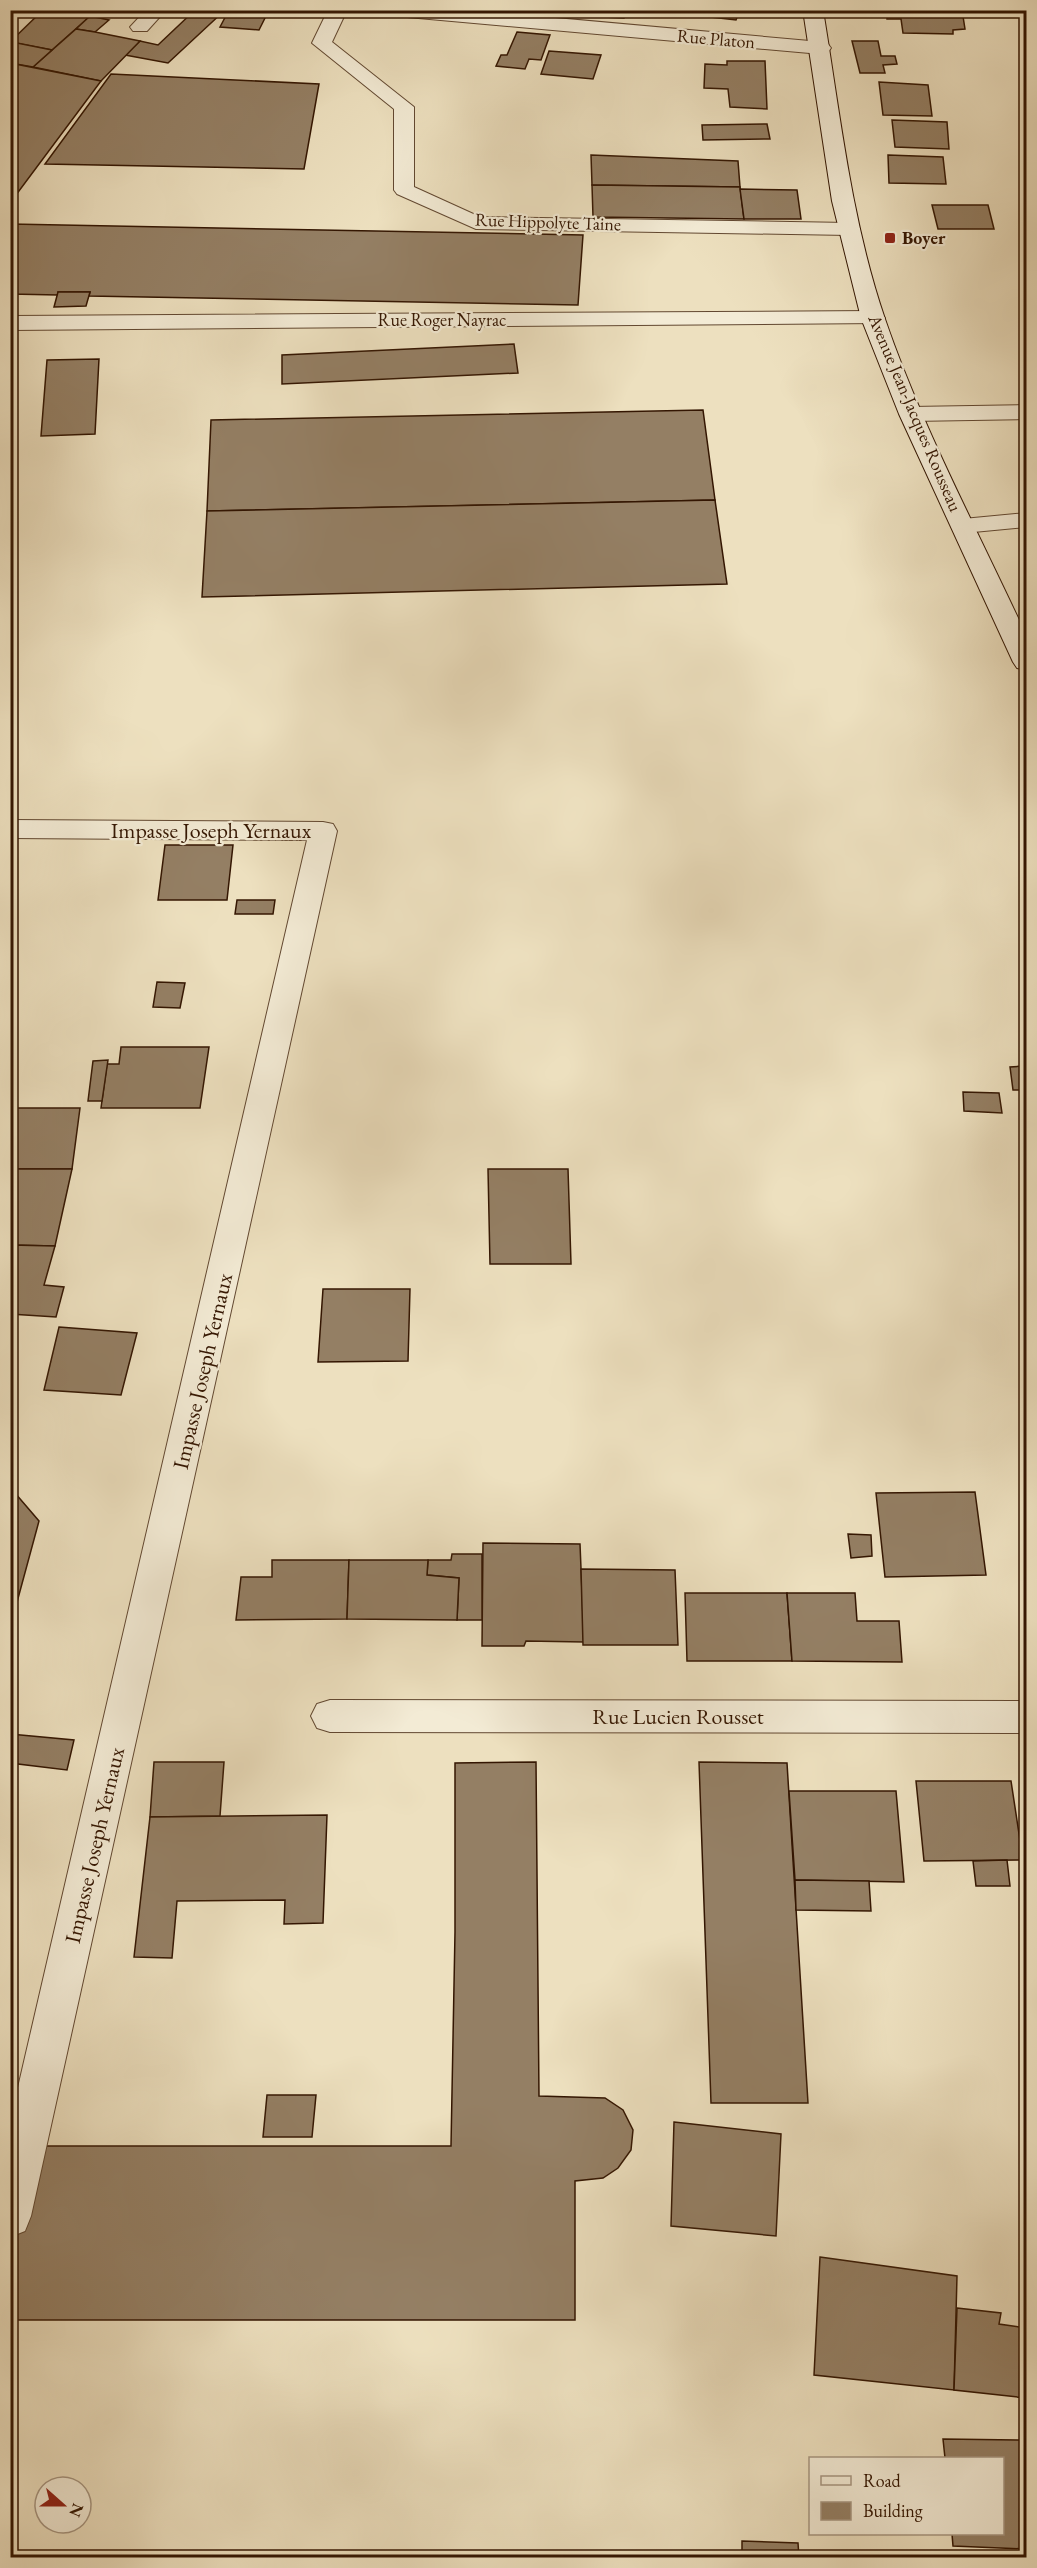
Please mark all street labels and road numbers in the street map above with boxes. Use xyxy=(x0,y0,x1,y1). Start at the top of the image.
street label: Rue Platon xyxy=(676,24,757,53)
street label: Rue Hippolyte Taine xyxy=(475,207,621,236)
street label: Rue Roger Nayrac xyxy=(378,308,506,331)
street label: Avenue Jean-Jacques Rousseau xyxy=(863,310,968,515)
street label: Impasse Joseph Yernaux xyxy=(111,816,312,845)
street label: Impasse Joseph Yernaux xyxy=(166,1270,239,1472)
street label: Rue Lucien Rousset xyxy=(592,1702,764,1731)
street label: Impasse Joseph Yernaux xyxy=(58,1744,131,1946)

